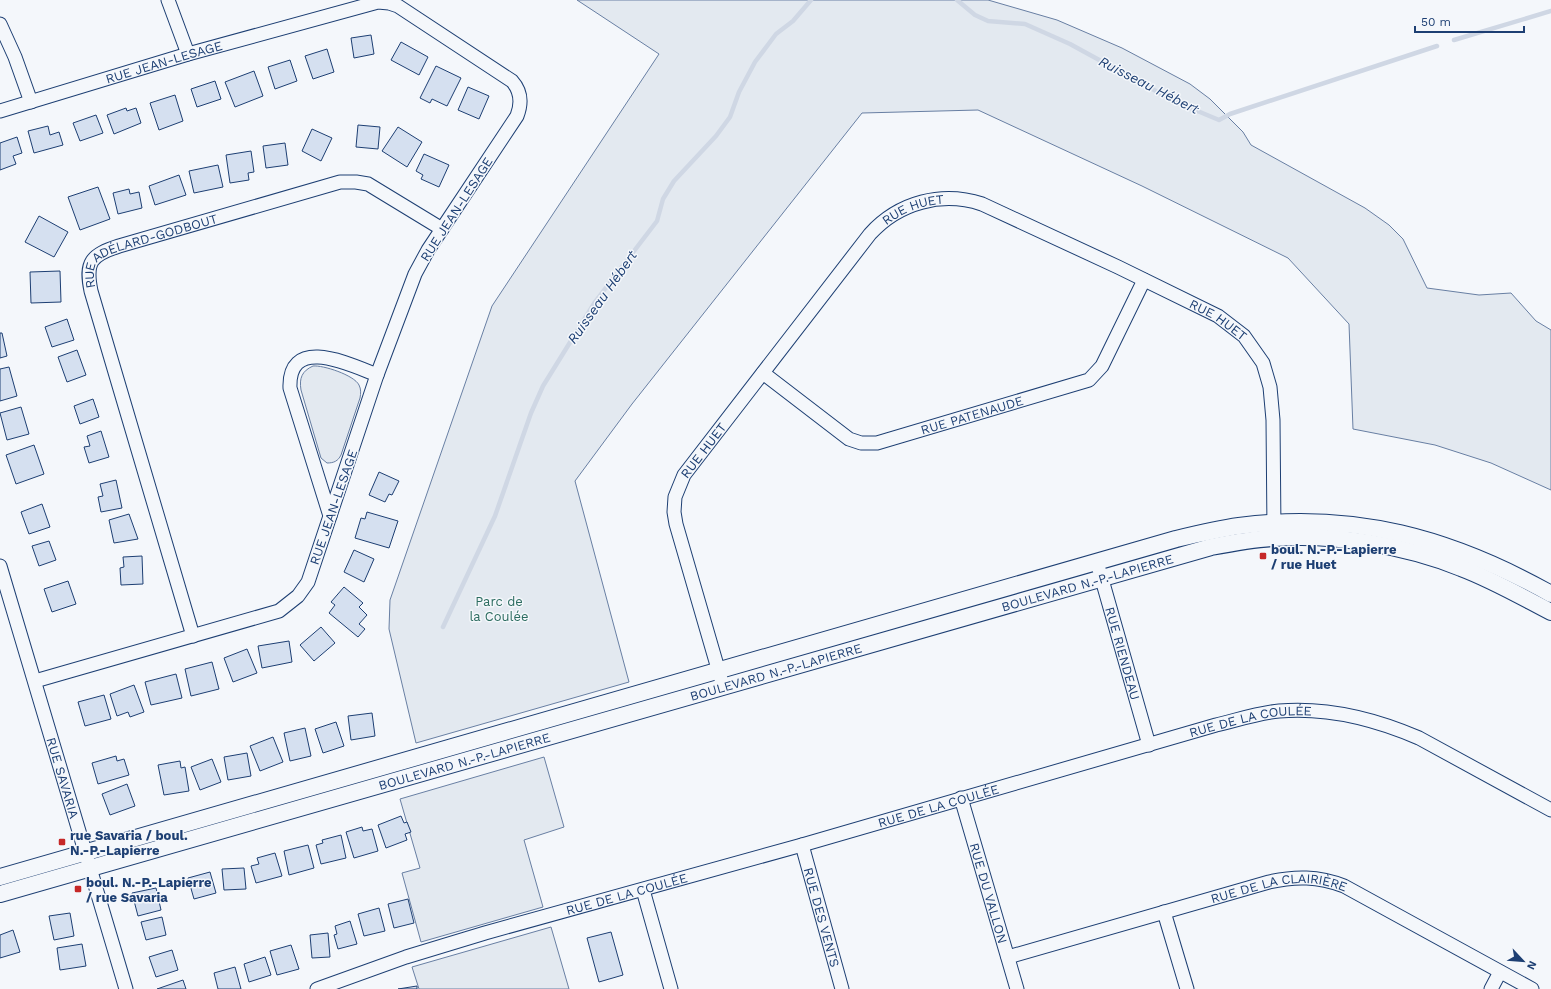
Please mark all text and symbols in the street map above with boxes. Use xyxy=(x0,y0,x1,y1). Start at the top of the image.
scale bar xyxy=(1415,8,1524,34)
text: 50 m xyxy=(1421,15,1451,29)
street label: RUE JEAN-LESAGE xyxy=(104,38,224,87)
water label: Ruisseau Hébert xyxy=(1096,53,1202,117)
street label: RUE JEAN-LESAGE xyxy=(417,154,496,264)
street label: RUE HUET xyxy=(879,192,944,228)
street label: RUE ADÉLARD-GODBOUT xyxy=(82,211,219,289)
water label: Ruisseau Hébert xyxy=(564,247,640,347)
street label: RUE HUET xyxy=(1187,296,1250,344)
street label: RUE PATENAUDE xyxy=(919,393,1025,438)
street label: RUE HUET xyxy=(678,420,730,481)
street label: RUE JEAN-LESAGE xyxy=(307,448,360,567)
place label: boul. N.-P.-Lapierre / rue Huet xyxy=(1271,542,1397,572)
street label: BOULEVARD N.-P.-LAPIERRE xyxy=(1000,551,1175,615)
marker: boul. N.-P.-Lapierre / rue Huet xyxy=(1258,551,1268,561)
park label: Parc de la Coulée xyxy=(469,594,529,624)
street label: RUE RIENDEAU xyxy=(1102,605,1143,702)
street label: BOULEVARD N.-P.-LAPIERRE xyxy=(688,640,864,704)
street label: RUE DE LA COULÉE xyxy=(1187,702,1312,740)
street label: BOULEVARD N.-P.-LAPIERRE xyxy=(377,730,552,793)
street label: RUE SAVARIA xyxy=(43,736,82,821)
street label: RUE DE LA COULÉE xyxy=(876,781,1001,831)
place label: rue Savaria / boul. N.-P.-Lapierre xyxy=(70,828,188,858)
marker: rue Savaria / boul. N.-P.-Lapierre xyxy=(57,837,67,847)
street label: RUE DU VALLON xyxy=(967,841,1010,945)
street label: RUE DES VENTS xyxy=(801,866,843,969)
street label: RUE DE LA COULÉE xyxy=(564,870,689,918)
street label: RUE DE LA CLAIRIÈRE xyxy=(1209,871,1349,906)
place label: boul. N.-P.-Lapierre / rue Savaria xyxy=(86,875,212,905)
marker: boul. N.-P.-Lapierre / rue Savaria xyxy=(73,884,83,894)
north arrow xyxy=(1503,941,1543,981)
text: N xyxy=(1524,959,1539,972)

